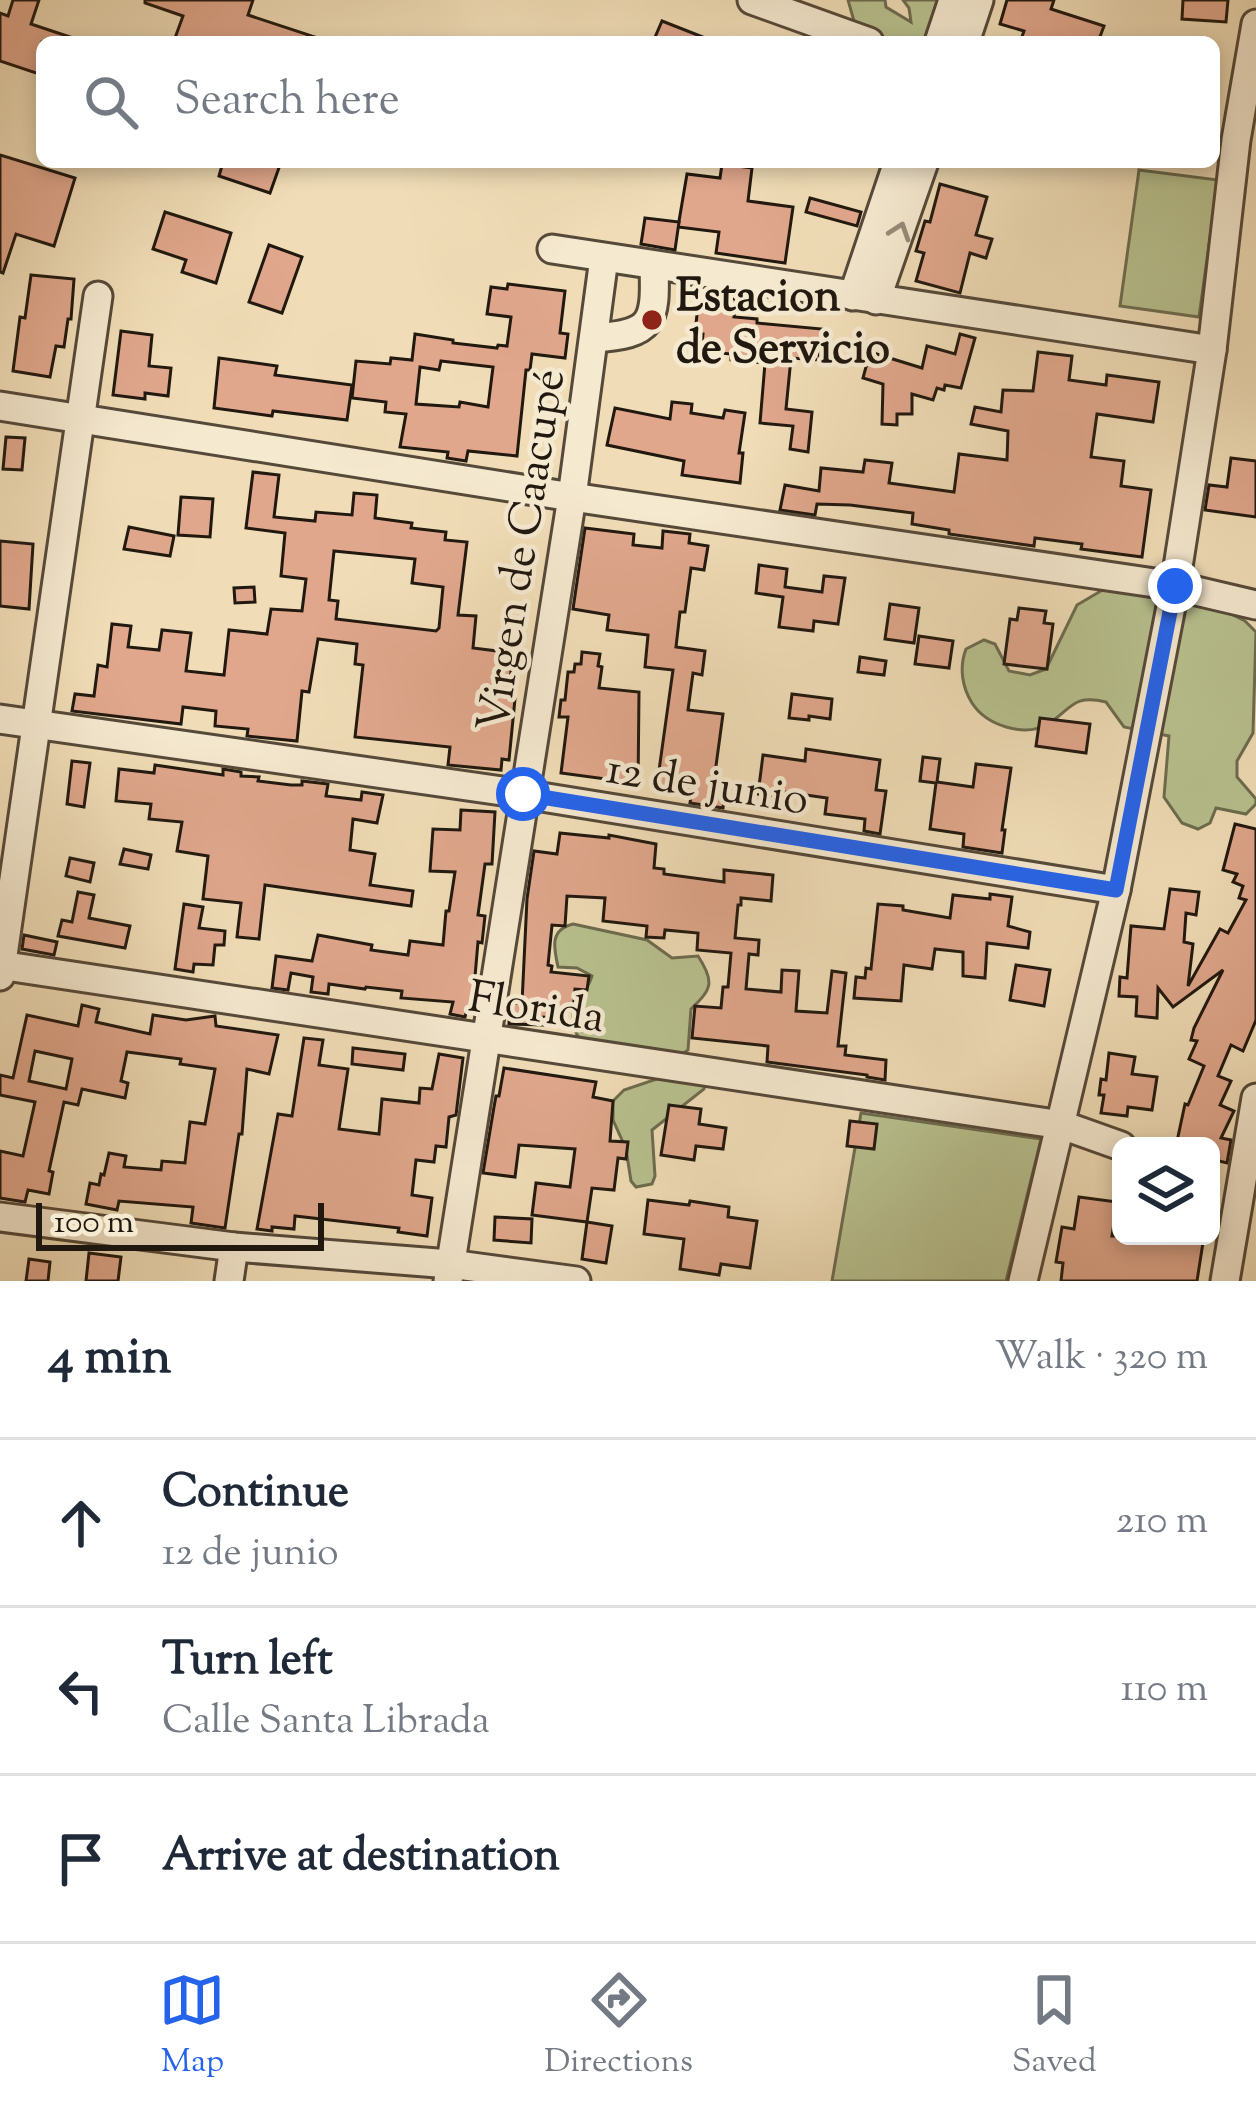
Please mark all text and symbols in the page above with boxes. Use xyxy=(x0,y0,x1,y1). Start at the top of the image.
search box xyxy=(36,36,1220,168)
icon: search xyxy=(78,69,144,135)
text: Search here xyxy=(174,70,400,135)
one-way arrow xyxy=(886,222,910,243)
place label: Estacion de Servicio xyxy=(676,267,890,384)
marker: Estacion de Servicio xyxy=(639,307,665,333)
street label: Virgen de Caacupé xyxy=(464,365,585,737)
route end xyxy=(1148,559,1202,613)
street label: 12 de junio xyxy=(601,739,813,835)
route start xyxy=(496,767,550,821)
street label: Florida xyxy=(463,968,609,1053)
map controls xyxy=(1112,1137,1220,1245)
button: layers xyxy=(1112,1137,1220,1245)
scale bar xyxy=(36,1197,324,1250)
text: 100 m xyxy=(54,1200,134,1248)
text: 4 min xyxy=(48,1323,171,1396)
text: Walk · 320 m xyxy=(995,1331,1208,1387)
text: Continue xyxy=(162,1462,349,1527)
icon: ahead xyxy=(48,1490,114,1556)
text: 210 m xyxy=(1116,1495,1208,1551)
text: 12 de junio xyxy=(162,1527,339,1583)
text: Turn left xyxy=(162,1630,333,1695)
icon: left xyxy=(48,1658,114,1724)
text: 110 m xyxy=(1121,1663,1208,1719)
text: Calle Santa Librada xyxy=(162,1695,490,1751)
icon: arrive xyxy=(48,1826,114,1892)
text: Arrive at destination xyxy=(162,1826,560,1891)
tab: Map xyxy=(159,1967,225,2087)
tab: Directions xyxy=(544,1967,693,2087)
tab: Saved xyxy=(1012,1967,1097,2087)

